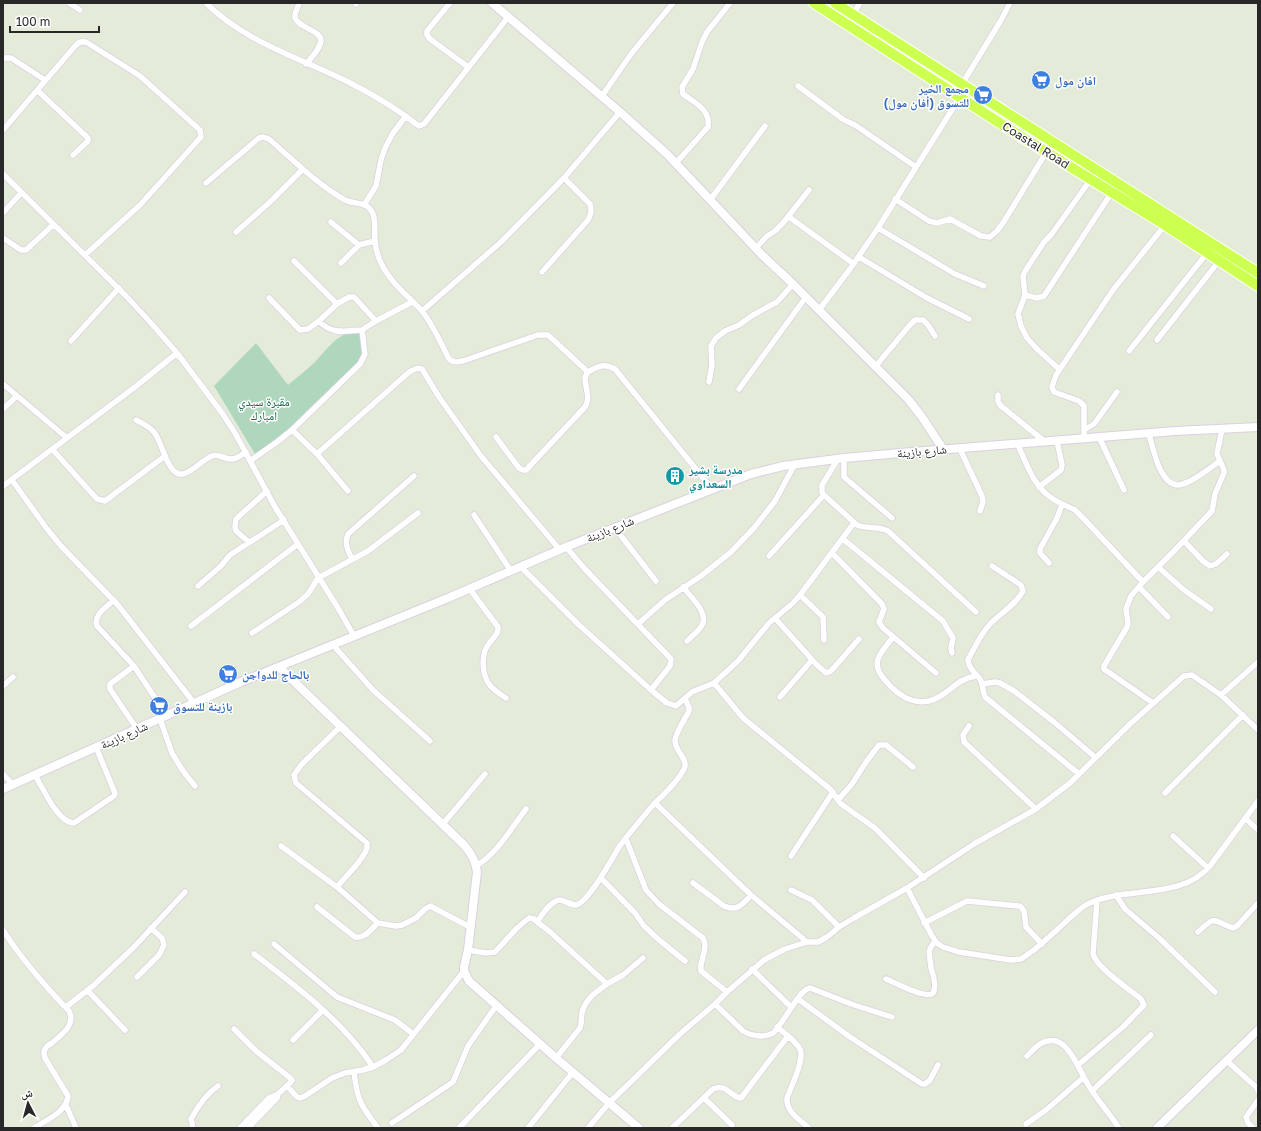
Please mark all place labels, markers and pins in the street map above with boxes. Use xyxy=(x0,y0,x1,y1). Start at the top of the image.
supermarket icon: افان مول xyxy=(1030,69,1052,91)
place label: افان مول xyxy=(1055,73,1096,89)
place label: مجمع الخير للتسوق (أفان مول) xyxy=(884,81,969,111)
supermarket icon: مجمع الخير للتسوق (أفان مول) xyxy=(972,84,994,106)
place label: مدرسة بشير السعداوي xyxy=(688,462,743,493)
building icon: مدرسة بشير السعداوي xyxy=(664,465,686,487)
supermarket icon: بالحاج للدواجن xyxy=(217,663,239,685)
place label: بالحاج للدواجن xyxy=(242,667,309,683)
supermarket icon: بازينة للتسوق xyxy=(148,695,170,717)
place label: بازينة للتسوق xyxy=(173,699,232,715)

